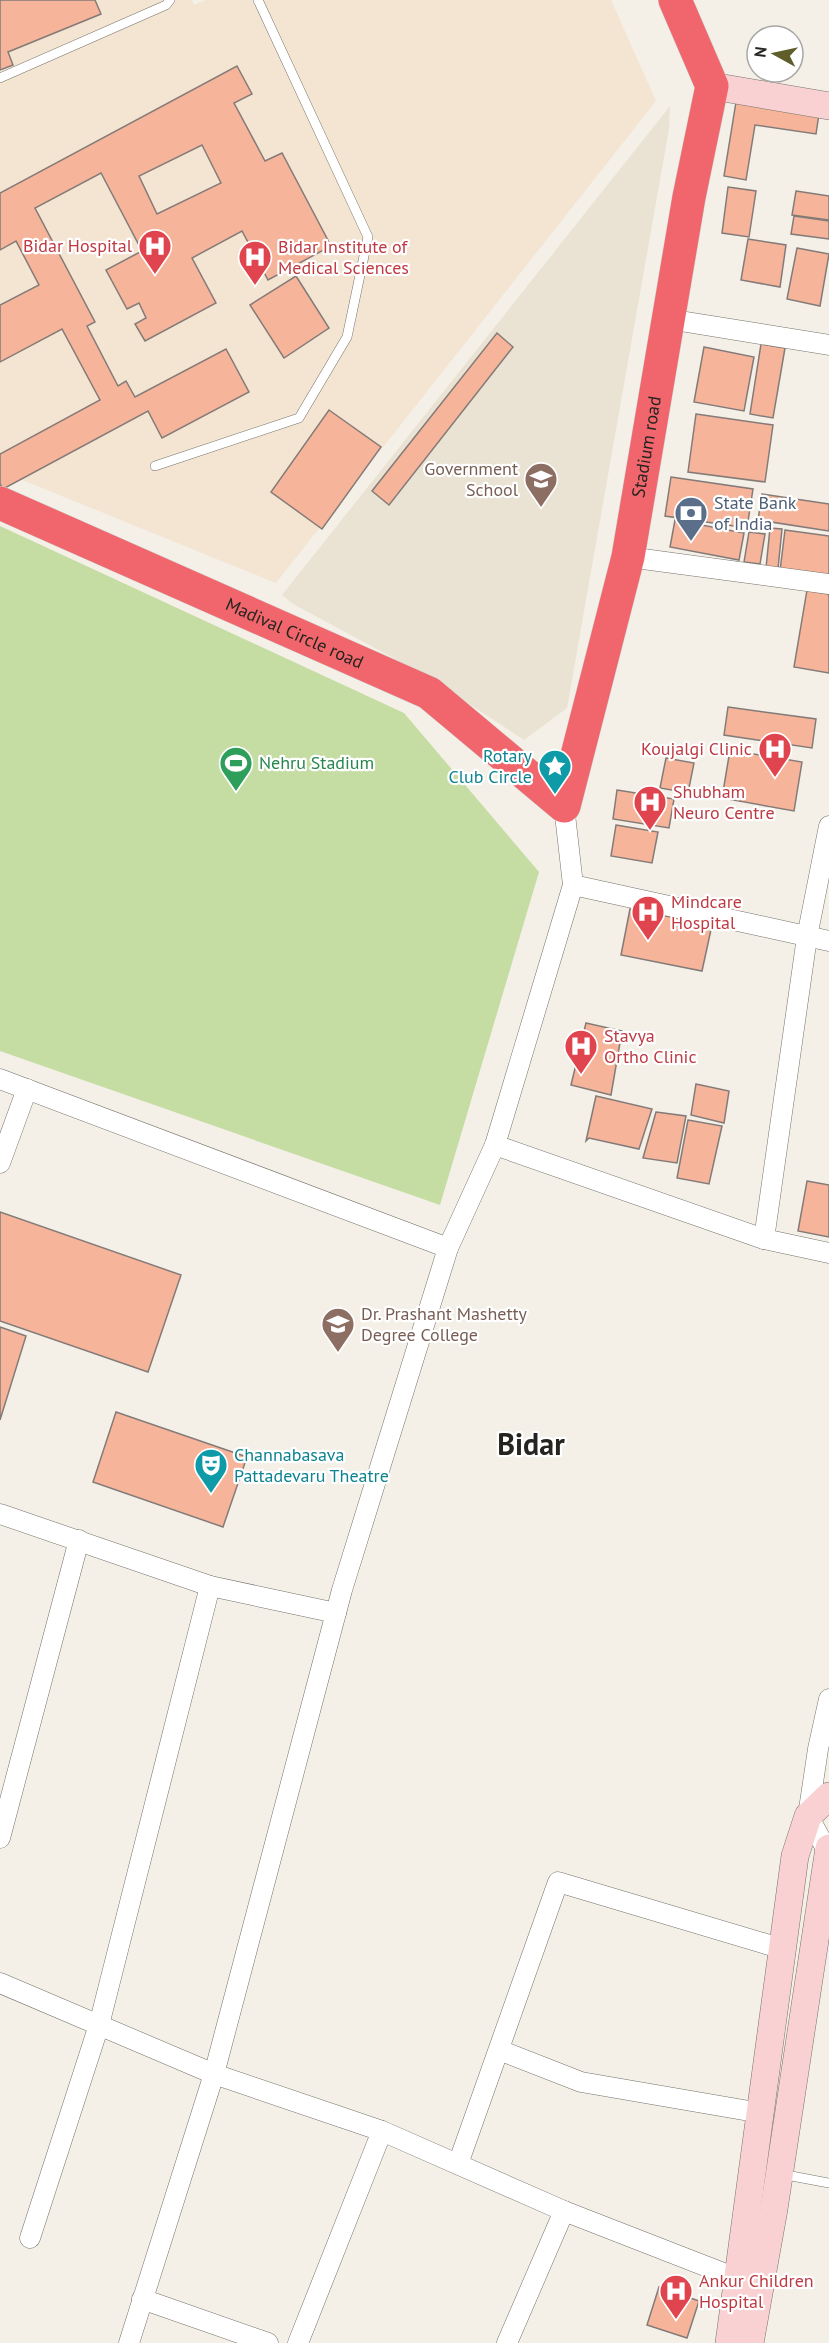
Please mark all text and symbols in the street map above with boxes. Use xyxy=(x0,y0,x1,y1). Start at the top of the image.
north arrow xyxy=(745,24,805,84)
text: N xyxy=(750,45,771,59)
hospital icon: Bidar Hospital xyxy=(137,228,173,275)
place label: Bidar Hospital xyxy=(23,234,133,257)
place label: Bidar Institute of Medical Sciences xyxy=(278,235,409,279)
hospital icon: Bidar Institute of Medical Sciences xyxy=(237,239,273,286)
street label: Stadium road xyxy=(626,394,666,499)
place label: Government School xyxy=(424,457,519,501)
school or university icon: Government School xyxy=(523,461,559,508)
place label: State Bank of India xyxy=(714,491,797,535)
bank icon: State Bank of India xyxy=(673,495,709,542)
street label: Madival Circle road xyxy=(222,592,367,674)
hospital icon: Koujalgi Clinic xyxy=(757,731,793,778)
place label: Koujalgi Clinic xyxy=(641,737,752,760)
place label: Rotary Club Circle xyxy=(448,744,533,788)
sports icon: Nehru Stadium xyxy=(218,745,254,792)
place icon: Rotary Club Circle xyxy=(537,748,573,795)
place label: Nehru Stadium xyxy=(259,751,374,774)
place label: Shubham Neuro Centre xyxy=(673,780,775,824)
hospital icon: Shubham Neuro Centre xyxy=(632,784,668,831)
place label: Mindcare Hospital xyxy=(671,890,742,934)
hospital icon: Mindcare Hospital xyxy=(630,894,666,941)
place label: Stavya Ortho Clinic xyxy=(604,1024,697,1068)
hospital icon: Stavya Ortho Clinic xyxy=(563,1028,599,1075)
place label: Dr. Prashant Mashetty Degree College xyxy=(361,1302,528,1346)
school or university icon: Dr. Prashant Mashetty Degree College xyxy=(320,1306,356,1353)
district label: Bidar xyxy=(497,1424,565,1463)
place label: Channabasava Pattadevaru Theatre xyxy=(234,1443,389,1487)
theatre icon: Channabasava Pattadevaru Theatre xyxy=(193,1447,229,1494)
place label: Ankur Children Hospital xyxy=(699,2269,814,2313)
hospital icon: Ankur Children Hospital xyxy=(658,2273,694,2320)

